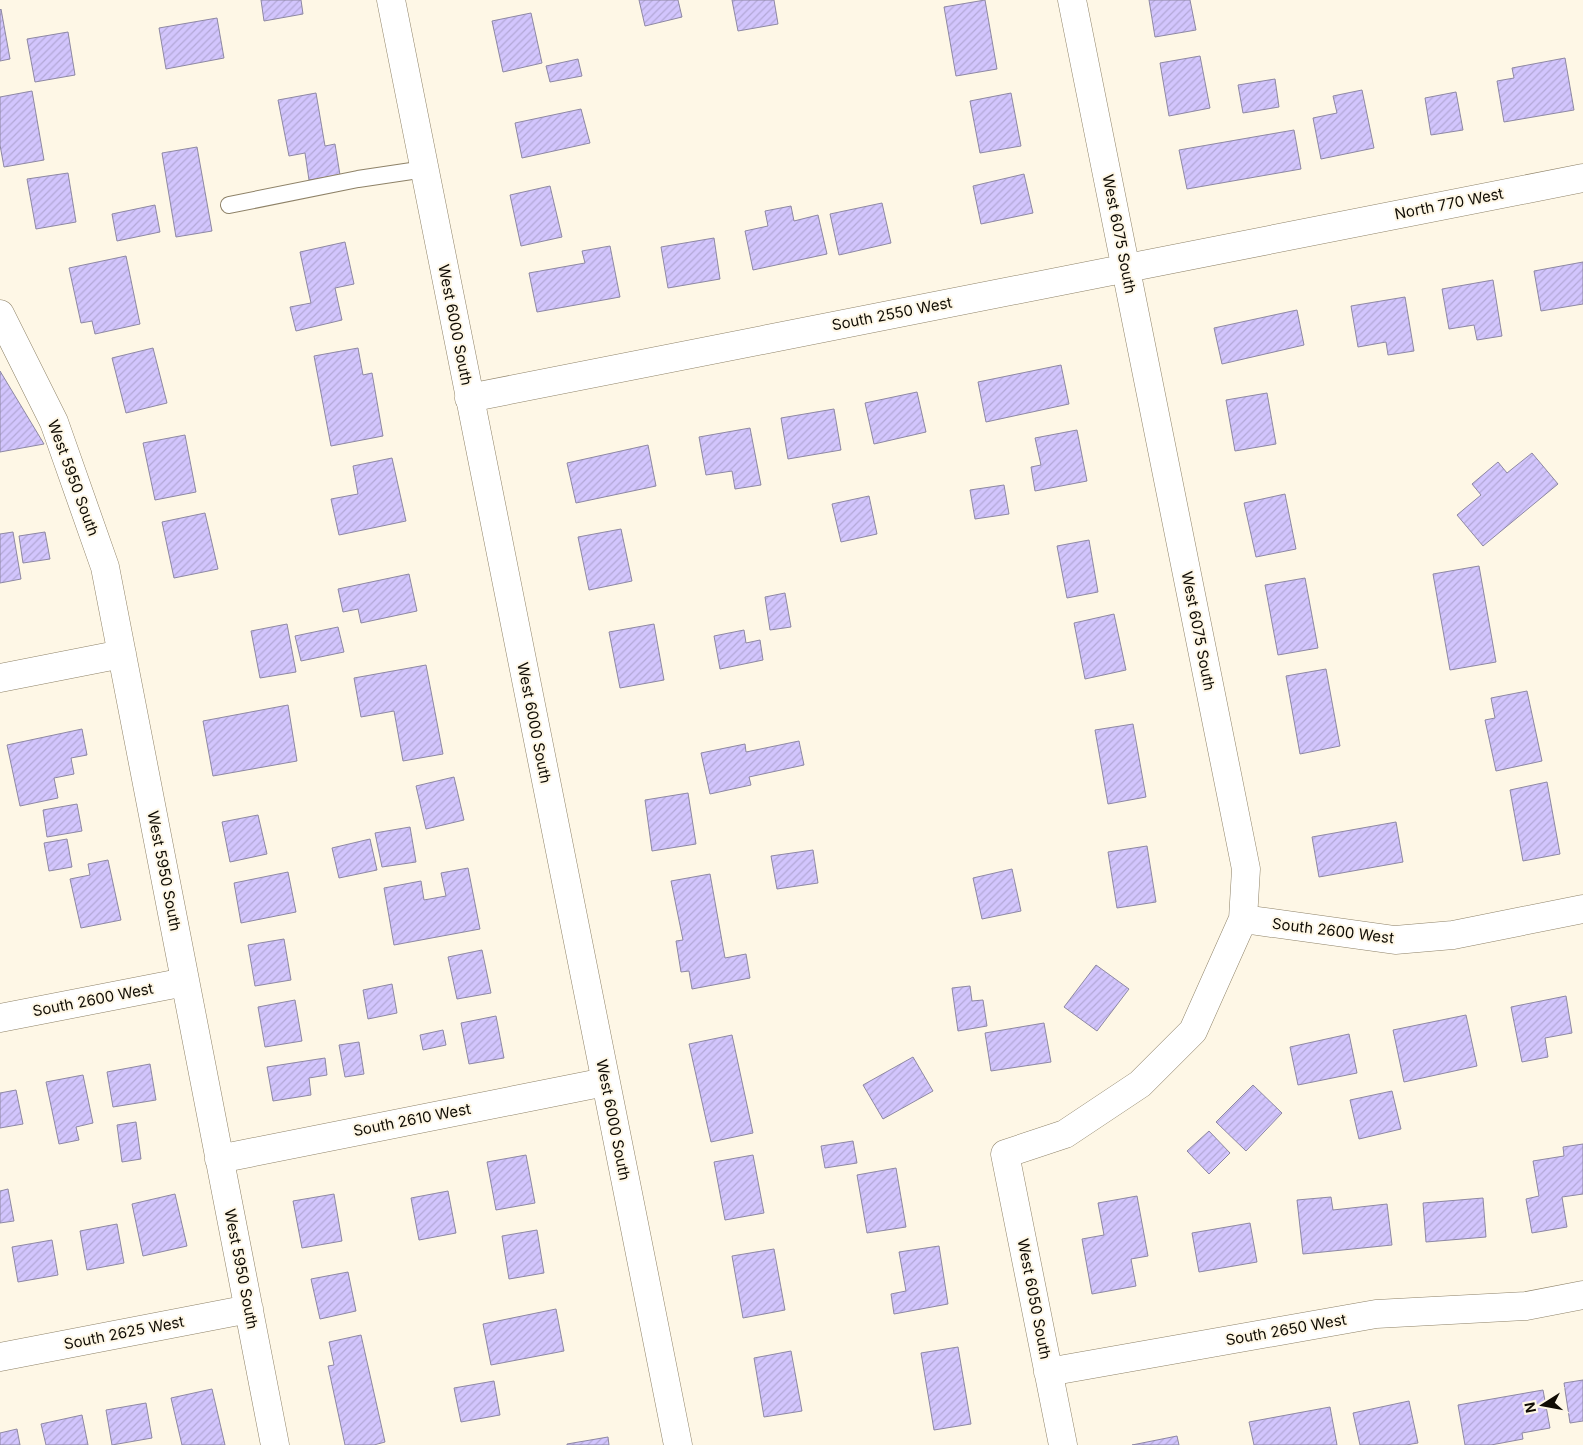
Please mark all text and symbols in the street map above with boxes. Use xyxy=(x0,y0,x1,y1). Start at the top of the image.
street label: West 6075 South xyxy=(1099,173,1140,295)
street label: North 770 West xyxy=(1393,184,1505,223)
street label: West 6000 South xyxy=(434,263,477,387)
street label: South 2550 West xyxy=(830,293,954,334)
street label: West 5950 South xyxy=(44,417,103,539)
street label: West 6075 South xyxy=(1178,570,1219,692)
street label: West 6000 South xyxy=(513,661,556,785)
street label: West 5950 South xyxy=(143,809,185,933)
street label: South 2600 West xyxy=(1271,914,1395,947)
street label: South 2600 West xyxy=(31,978,155,1021)
street label: West 6000 South xyxy=(592,1058,635,1182)
street label: South 2610 West xyxy=(352,1099,472,1140)
street label: West 5950 South xyxy=(220,1207,262,1331)
street label: West 6050 South xyxy=(1013,1237,1056,1361)
street label: South 2650 West xyxy=(1224,1310,1348,1349)
street label: South 2625 West xyxy=(62,1312,186,1353)
north arrow xyxy=(1518,1380,1568,1430)
text: N xyxy=(1520,1401,1539,1414)

